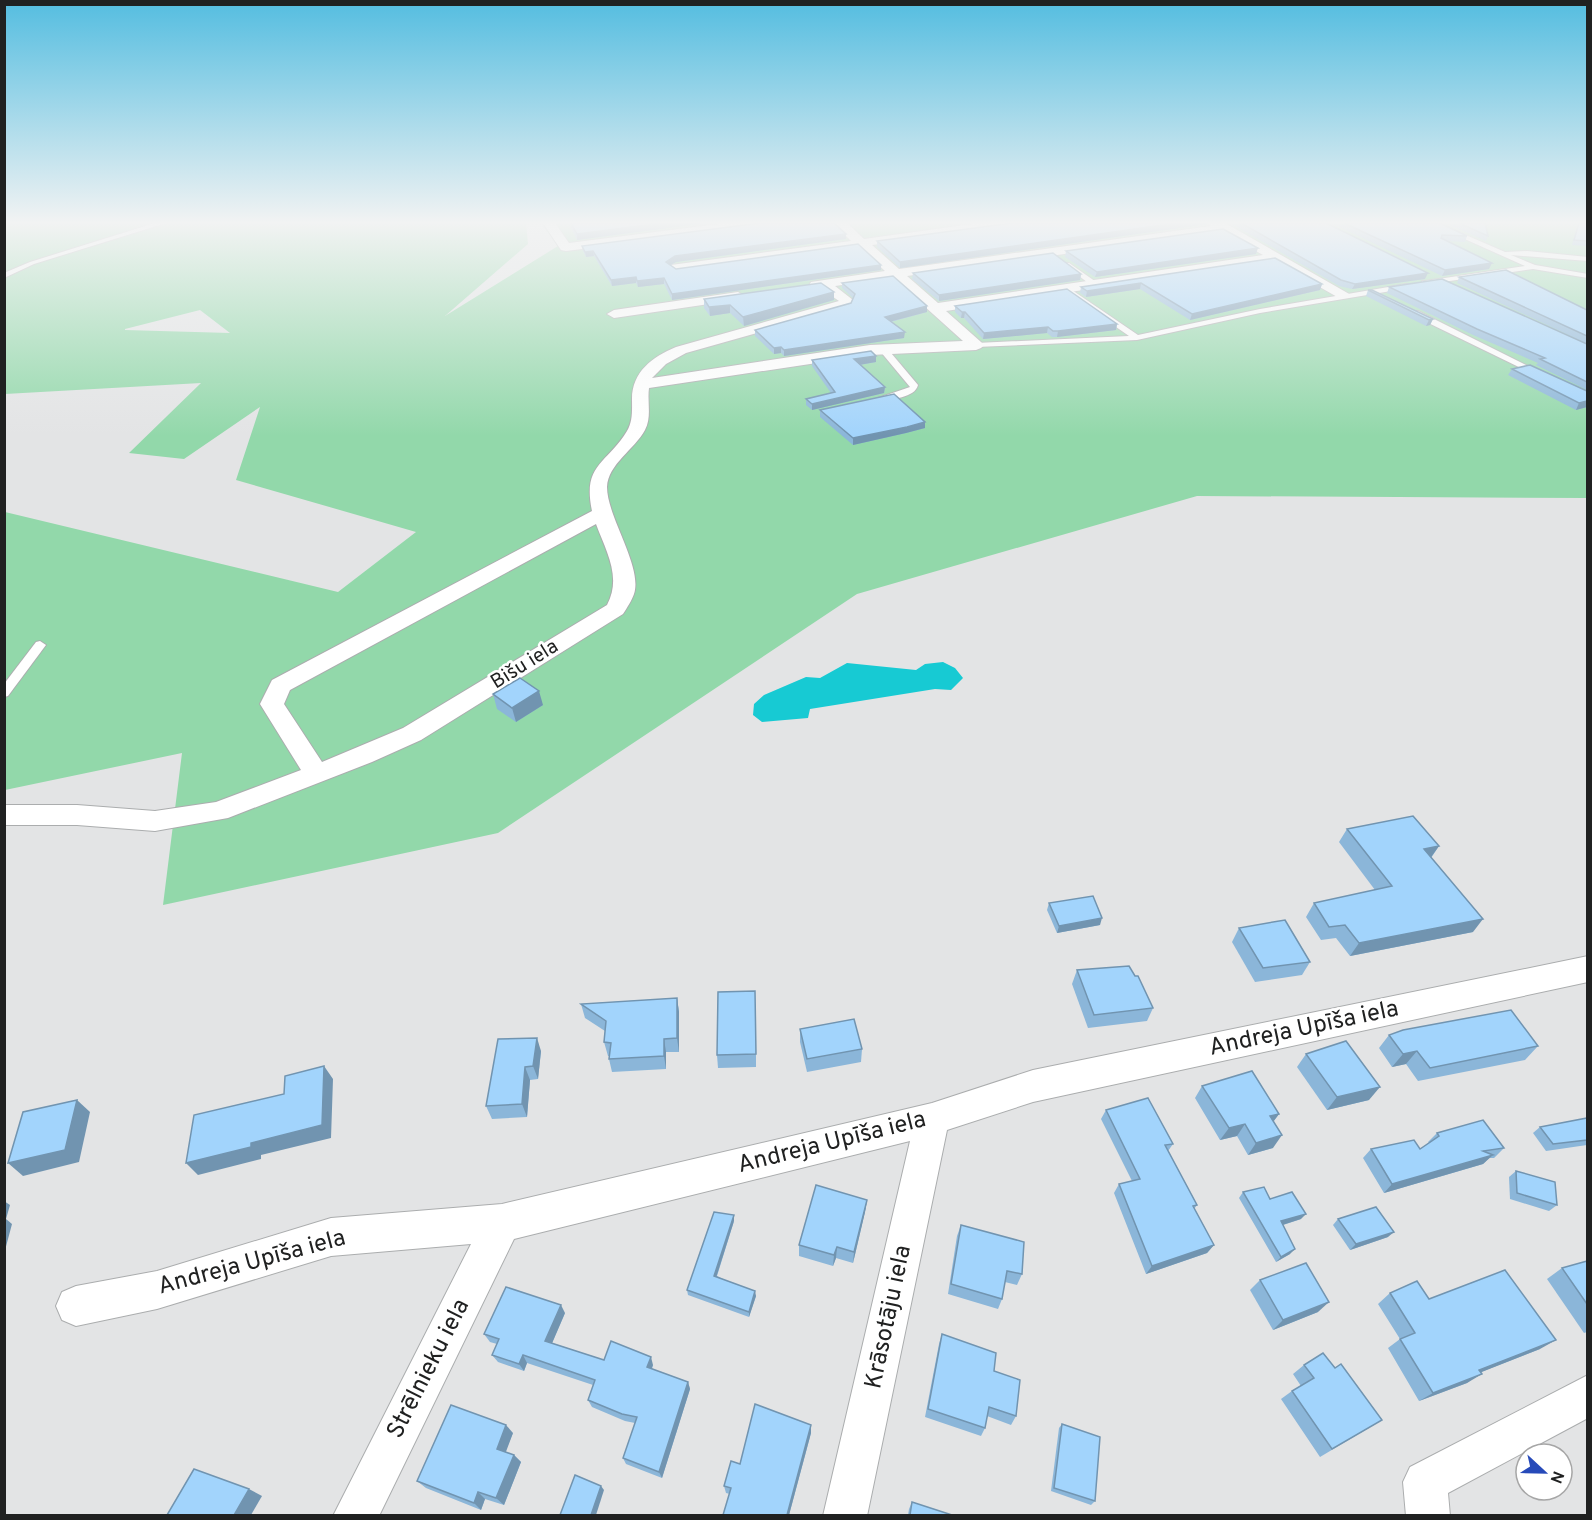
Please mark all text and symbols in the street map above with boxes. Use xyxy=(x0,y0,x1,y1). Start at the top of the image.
street label: Bišu iela xyxy=(486,634,564,696)
street label: Andreja Upīša iela xyxy=(1206,994,1402,1064)
street label: Andreja Upīša iela xyxy=(735,1105,929,1181)
street label: Andreja Upīša iela xyxy=(155,1224,349,1302)
street label: Krāsotāju iela xyxy=(859,1242,919,1392)
street label: Strēlnieku iela xyxy=(381,1294,477,1444)
north arrow xyxy=(1514,1442,1574,1502)
text: N xyxy=(1545,1468,1567,1486)

